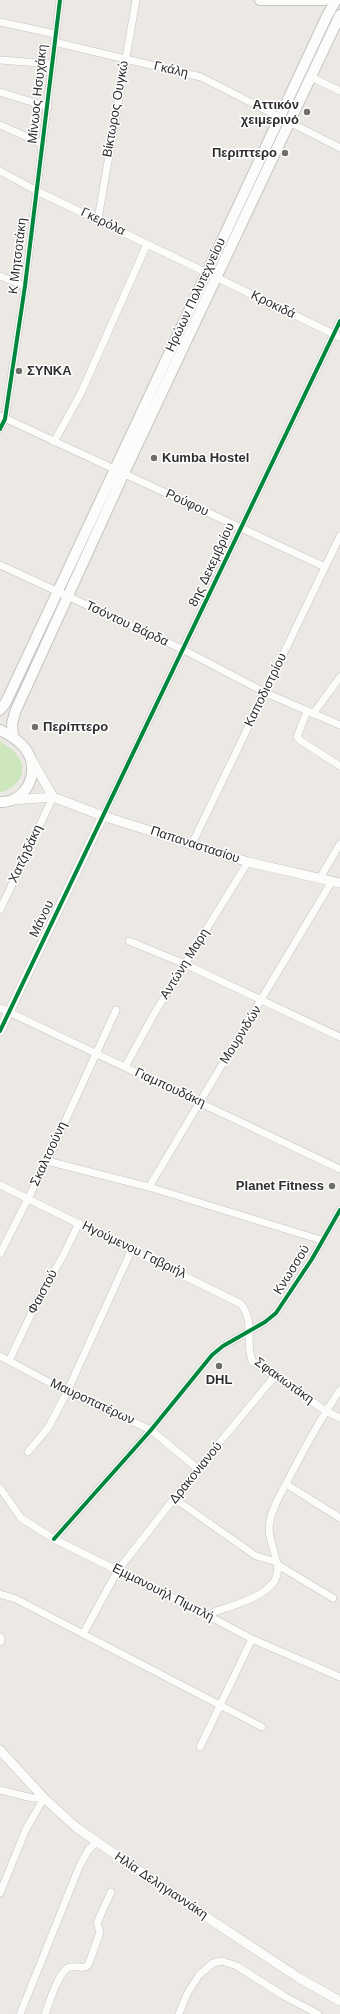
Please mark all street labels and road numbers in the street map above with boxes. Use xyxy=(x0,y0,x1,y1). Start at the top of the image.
street label: Μίνωος Ησυχάκη xyxy=(25,44,51,144)
street label: Γκάλη xyxy=(152,58,190,82)
street label: Βίκτωρος Ουγκώ xyxy=(100,59,132,159)
street label: Γκερόλα xyxy=(78,205,128,239)
street label: Κ Μητσοτάκη xyxy=(6,217,30,295)
street label: Ηρώων Πολυτεχνείου xyxy=(163,235,229,355)
street label: Κροκιδά xyxy=(248,288,298,322)
street label: Ρούφου xyxy=(163,486,211,520)
street label: 8ης Δεκεμβρίου xyxy=(186,521,238,609)
street label: Τσόντου Βάρδα xyxy=(83,598,171,650)
street label: Καποδιστρίου xyxy=(241,651,291,729)
street label: Χατζηδάκη xyxy=(6,822,46,886)
street label: Παπαναστασίου xyxy=(148,823,242,867)
street label: Μάνου xyxy=(26,898,58,940)
street label: Αντώνη Μαρη xyxy=(157,926,213,1002)
street label: Μουρνιδών xyxy=(217,1003,265,1067)
street label: Γιαμπουδάκη xyxy=(132,1065,208,1111)
street label: Σκαλτσούνη xyxy=(27,1119,71,1189)
street label: Ηγούμενου Γαβριήλ xyxy=(79,1218,189,1282)
street label: Κνωσσού xyxy=(271,1242,313,1298)
street label: Φαιστού xyxy=(25,1267,61,1317)
street label: Σφακιωτάκη xyxy=(251,1354,317,1408)
street label: Μαυροπατέρων xyxy=(47,1376,137,1428)
street label: Δρακονιανού xyxy=(166,1439,226,1507)
street label: Εµµανουήλ Πιµπλή xyxy=(110,1561,216,1625)
street label: Ηλία Δεληγιαννάκη xyxy=(111,1849,211,1923)

